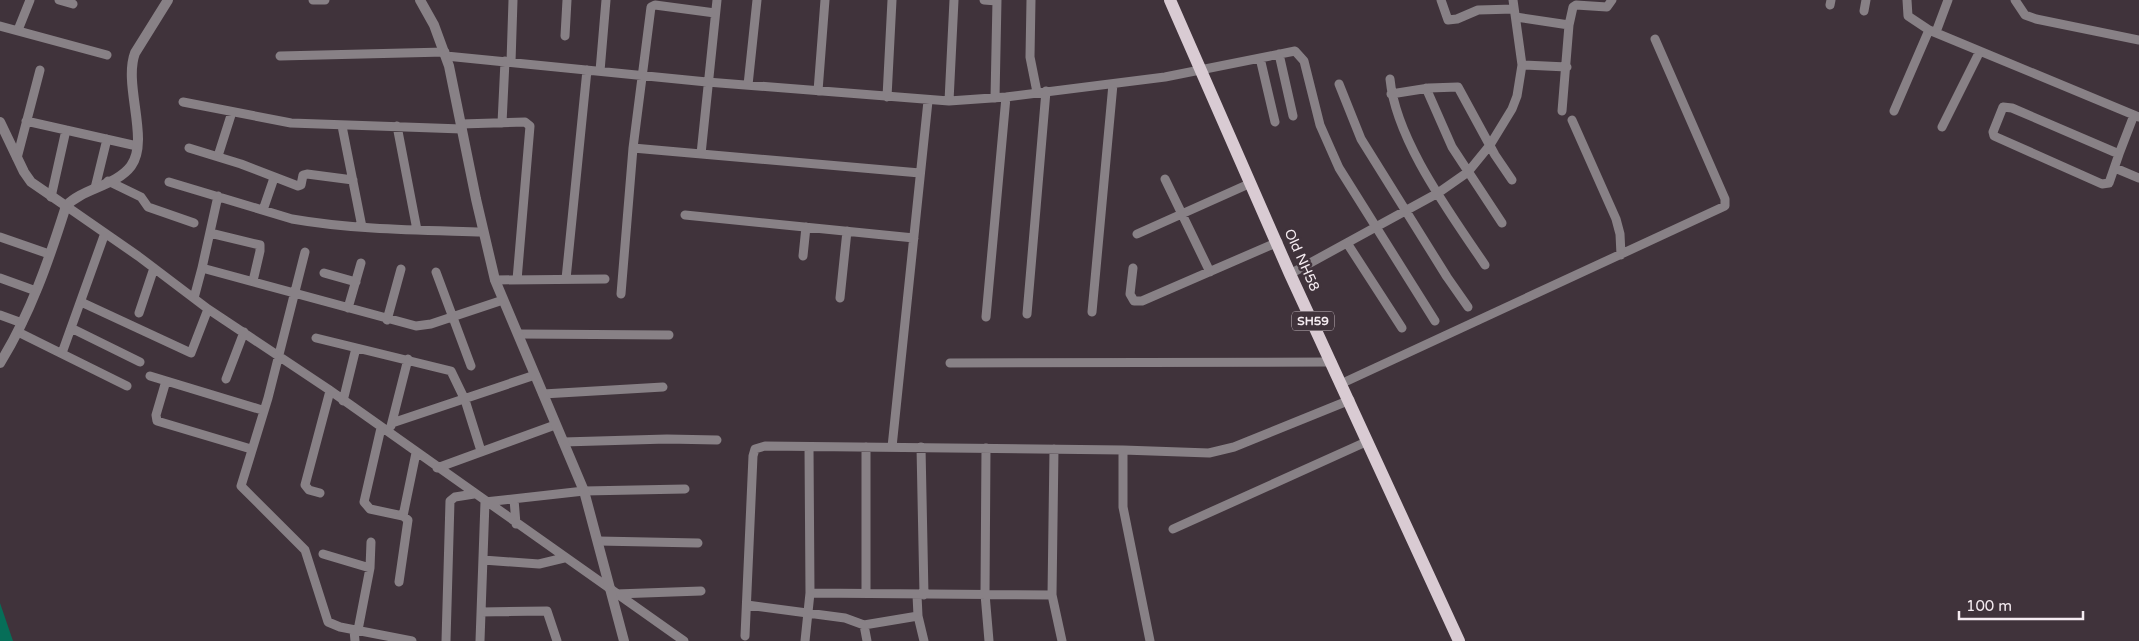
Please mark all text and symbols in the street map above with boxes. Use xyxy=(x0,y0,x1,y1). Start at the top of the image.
street label: Old NH58 xyxy=(1281,226,1323,294)
road number: SH59 xyxy=(1292,312,1334,331)
scale bar xyxy=(1959,588,2083,620)
text: 100 m xyxy=(1966,597,2012,615)

